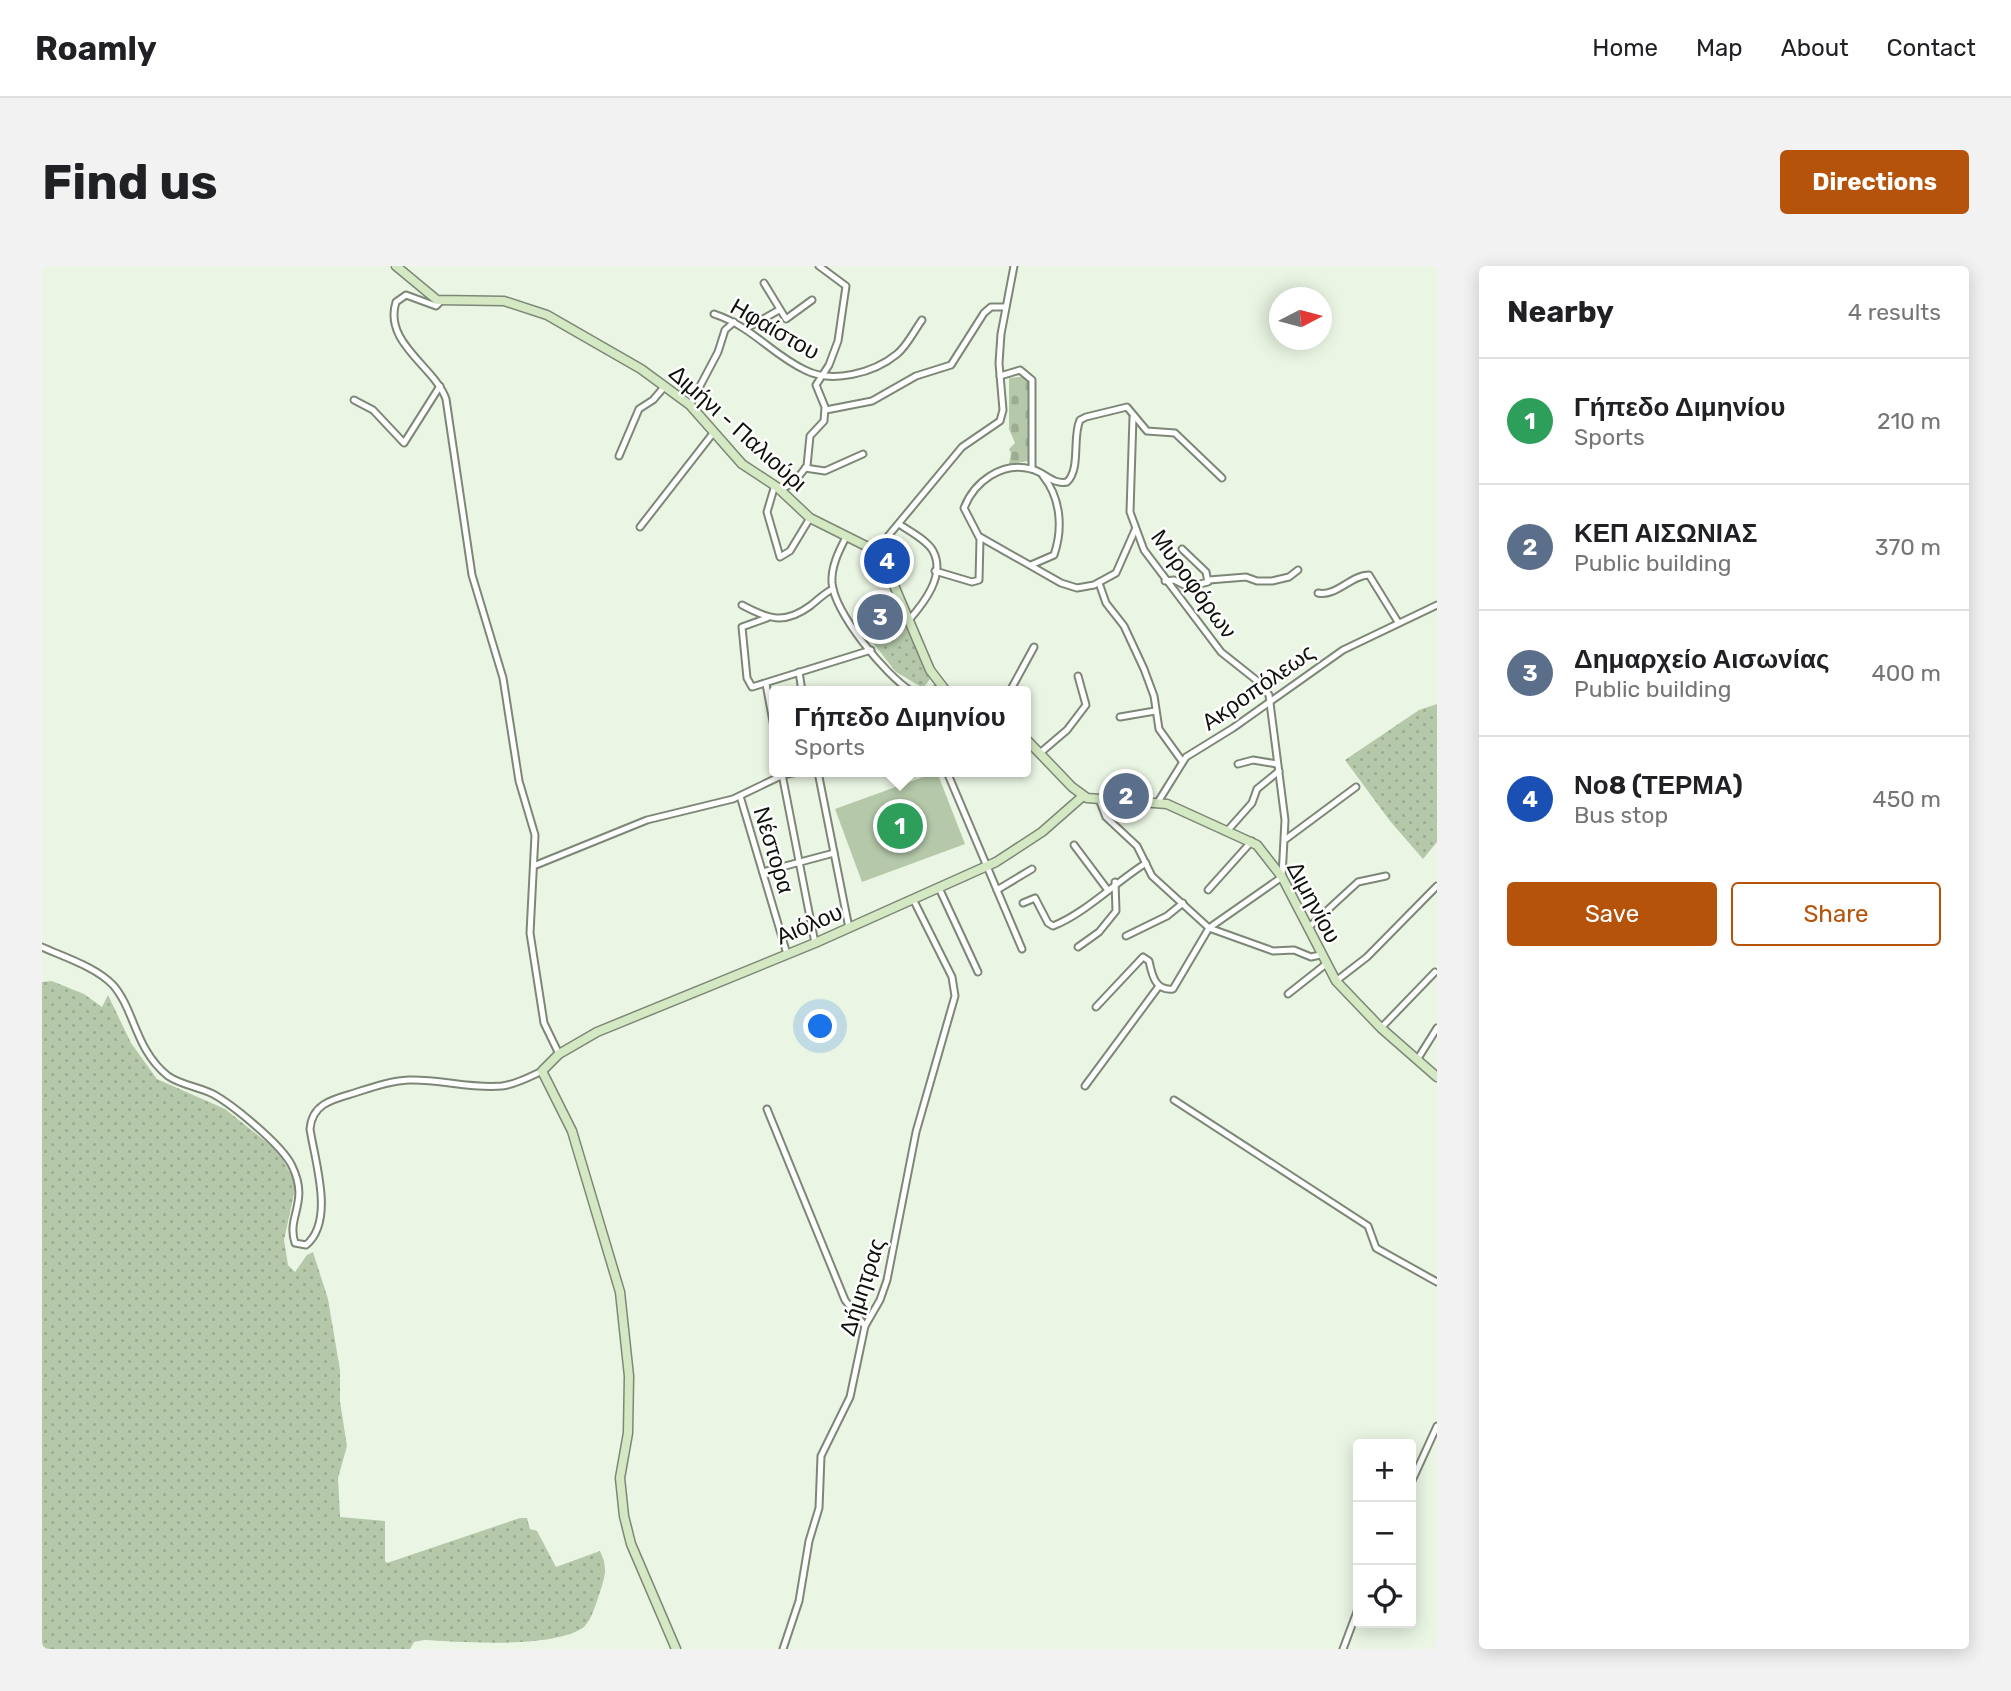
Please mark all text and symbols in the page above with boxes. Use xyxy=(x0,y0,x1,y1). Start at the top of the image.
text: Roamly xyxy=(35,29,157,68)
text: Home xyxy=(1592,34,1658,62)
text: Map xyxy=(1696,34,1743,62)
text: About xyxy=(1781,34,1849,62)
text: Contact xyxy=(1887,34,1976,62)
button: Directions xyxy=(1780,150,1969,214)
text: Find us xyxy=(42,153,218,211)
north arrow xyxy=(1269,287,1332,350)
street label: Ηφαίστου xyxy=(725,292,825,366)
text: Nearby xyxy=(1507,294,1614,330)
text: 4 results xyxy=(1848,298,1941,326)
street label: Διμήνι - Παλιούρι xyxy=(663,359,813,497)
text: Γήπεδο Διμηνίου xyxy=(1574,392,1785,423)
text: 1 xyxy=(1524,407,1536,435)
text: 210 m xyxy=(1877,407,1941,435)
text: Sports xyxy=(1574,423,1645,451)
text: ΚΕΠ ΑΙΣΩΝΙΑΣ xyxy=(1574,518,1757,549)
street label: Μυροφόρων xyxy=(1145,524,1243,644)
text: 2 xyxy=(1523,533,1537,561)
text: 370 m xyxy=(1875,533,1941,561)
pin: 4 xyxy=(864,535,910,587)
text: Public building xyxy=(1574,549,1731,577)
pin: 3 xyxy=(857,591,903,643)
street label: Ακροπόλεως xyxy=(1196,638,1320,736)
text: Δημαρχείο Αισωνίας xyxy=(1574,644,1829,675)
text: 3 xyxy=(1522,659,1538,687)
text: 400 m xyxy=(1871,659,1941,687)
text: Public building xyxy=(1574,675,1731,703)
popup xyxy=(769,686,1031,777)
text: Γήπεδο Διμηνίου xyxy=(794,702,1006,733)
text: Sports xyxy=(794,733,865,761)
pin: 2 xyxy=(1103,770,1149,822)
text: Νο8 (ΤΕΡΜΑ) xyxy=(1574,770,1743,801)
text: 4 xyxy=(1522,785,1538,813)
text: 450 m xyxy=(1872,785,1941,813)
pin: 1 xyxy=(877,800,923,852)
text: Bus stop xyxy=(1574,801,1668,829)
street label: Νέστορα xyxy=(748,803,800,897)
street label: Διμηνίου xyxy=(1281,856,1347,948)
button: Save xyxy=(1507,882,1717,946)
button: Share xyxy=(1731,882,1941,946)
street label: Αιόλου xyxy=(772,898,846,950)
your location xyxy=(803,1009,837,1043)
street label: Δήμητρας xyxy=(833,1235,891,1339)
map controls xyxy=(1353,1439,1416,1628)
button: + xyxy=(1353,1439,1416,1502)
button: − xyxy=(1353,1502,1416,1565)
button: locate xyxy=(1353,1565,1416,1628)

